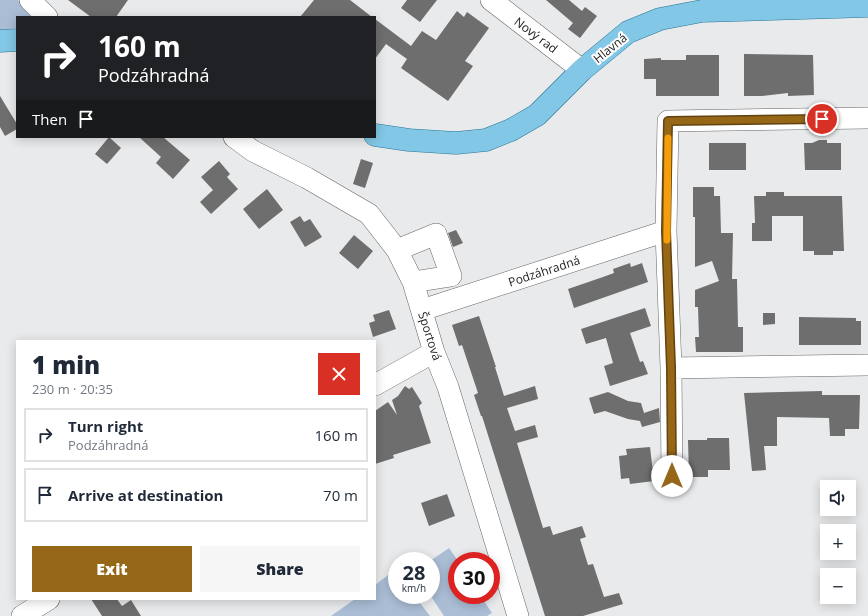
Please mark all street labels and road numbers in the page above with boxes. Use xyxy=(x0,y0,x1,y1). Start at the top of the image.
street label: Nový rad xyxy=(511,13,561,57)
street label: Hlavná xyxy=(590,29,630,67)
street label: Podzáhradná xyxy=(506,251,582,291)
street label: Športová xyxy=(414,310,446,362)

